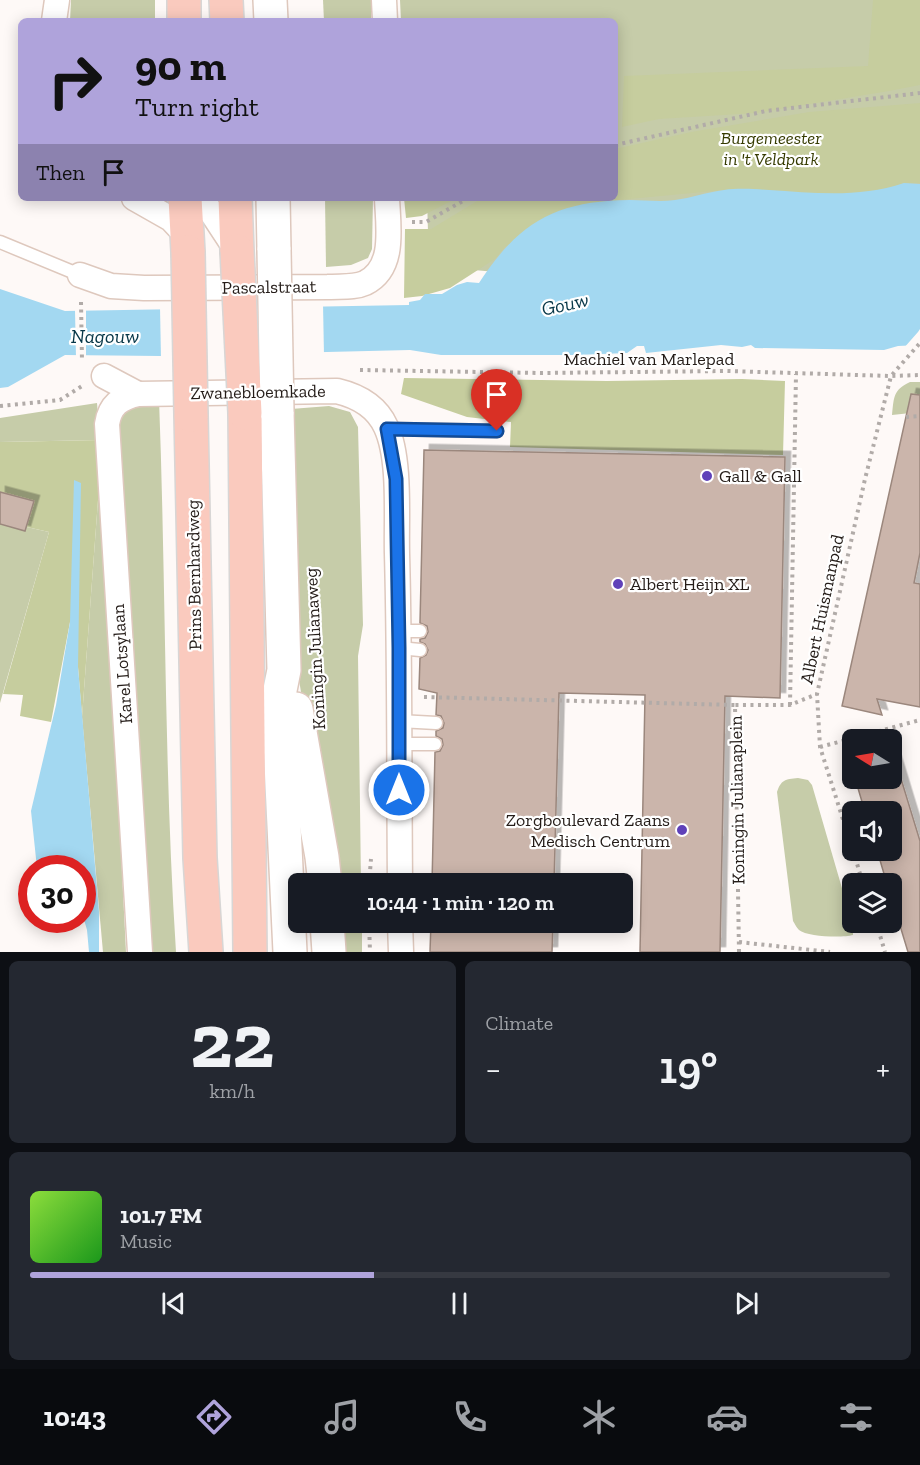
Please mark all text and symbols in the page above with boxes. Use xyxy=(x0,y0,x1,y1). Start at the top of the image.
text: 90 m xyxy=(135,40,226,91)
icon: right xyxy=(36,42,114,120)
text: Turn right xyxy=(135,91,259,123)
park label: Burgemeester in 't Veldpark xyxy=(721,127,822,170)
icon: arrive xyxy=(97,156,130,189)
text: Then xyxy=(36,159,85,186)
street label: Pascalstraat xyxy=(221,275,317,299)
water label: Gouw xyxy=(539,287,591,321)
water label: Nagouw xyxy=(71,324,139,348)
street label: Machiel van Marlepad xyxy=(564,348,734,370)
pin xyxy=(471,369,522,431)
icon: arrive xyxy=(480,378,513,411)
street label: Zwanebloemkade xyxy=(190,380,326,404)
place label: Gall & Gall xyxy=(719,465,802,487)
marker: Gall & Gall xyxy=(700,469,714,483)
street label: Prins Bernhardweg xyxy=(182,499,206,650)
street label: Albert Huismanpad xyxy=(795,532,849,686)
street label: Koningin Julianaweg xyxy=(300,567,330,731)
place label: Albert Heijn XL xyxy=(630,573,750,595)
marker: Albert Heijn XL xyxy=(611,577,625,591)
street label: Karel Lotsylaan xyxy=(107,603,137,725)
street label: Koningin Julianaplein xyxy=(725,715,749,885)
north arrow xyxy=(842,729,902,789)
map controls xyxy=(842,729,902,933)
position arrow xyxy=(367,758,431,822)
button: sound xyxy=(842,801,902,861)
place label: Zorgboulevard Zaans Medisch Centrum xyxy=(506,809,670,852)
marker: Zorgboulevard Zaans Medisch Centrum xyxy=(675,823,689,837)
speed limit sign: 30 xyxy=(18,855,96,933)
button: layers xyxy=(842,873,902,933)
text: 10:44 · 1 min · 120 m xyxy=(367,889,554,916)
text: 22 xyxy=(190,993,274,1087)
text: Climate xyxy=(486,1011,553,1035)
text: 19° xyxy=(659,1041,718,1095)
text: − xyxy=(486,1049,501,1088)
text: + xyxy=(876,1049,890,1088)
text: km/h xyxy=(209,1079,255,1103)
text: 101.7 FM xyxy=(120,1202,202,1229)
text: Music xyxy=(120,1229,172,1253)
icon: previous xyxy=(157,1287,190,1320)
icon: pause xyxy=(443,1287,476,1320)
icon: next xyxy=(730,1287,763,1320)
icon: directions xyxy=(193,1396,235,1438)
icon: music xyxy=(321,1396,363,1438)
icon: phone xyxy=(449,1396,491,1438)
icon: climate xyxy=(578,1396,620,1438)
icon: car xyxy=(706,1396,748,1438)
icon: filters xyxy=(835,1396,877,1438)
text: 10:43 xyxy=(43,1401,106,1433)

